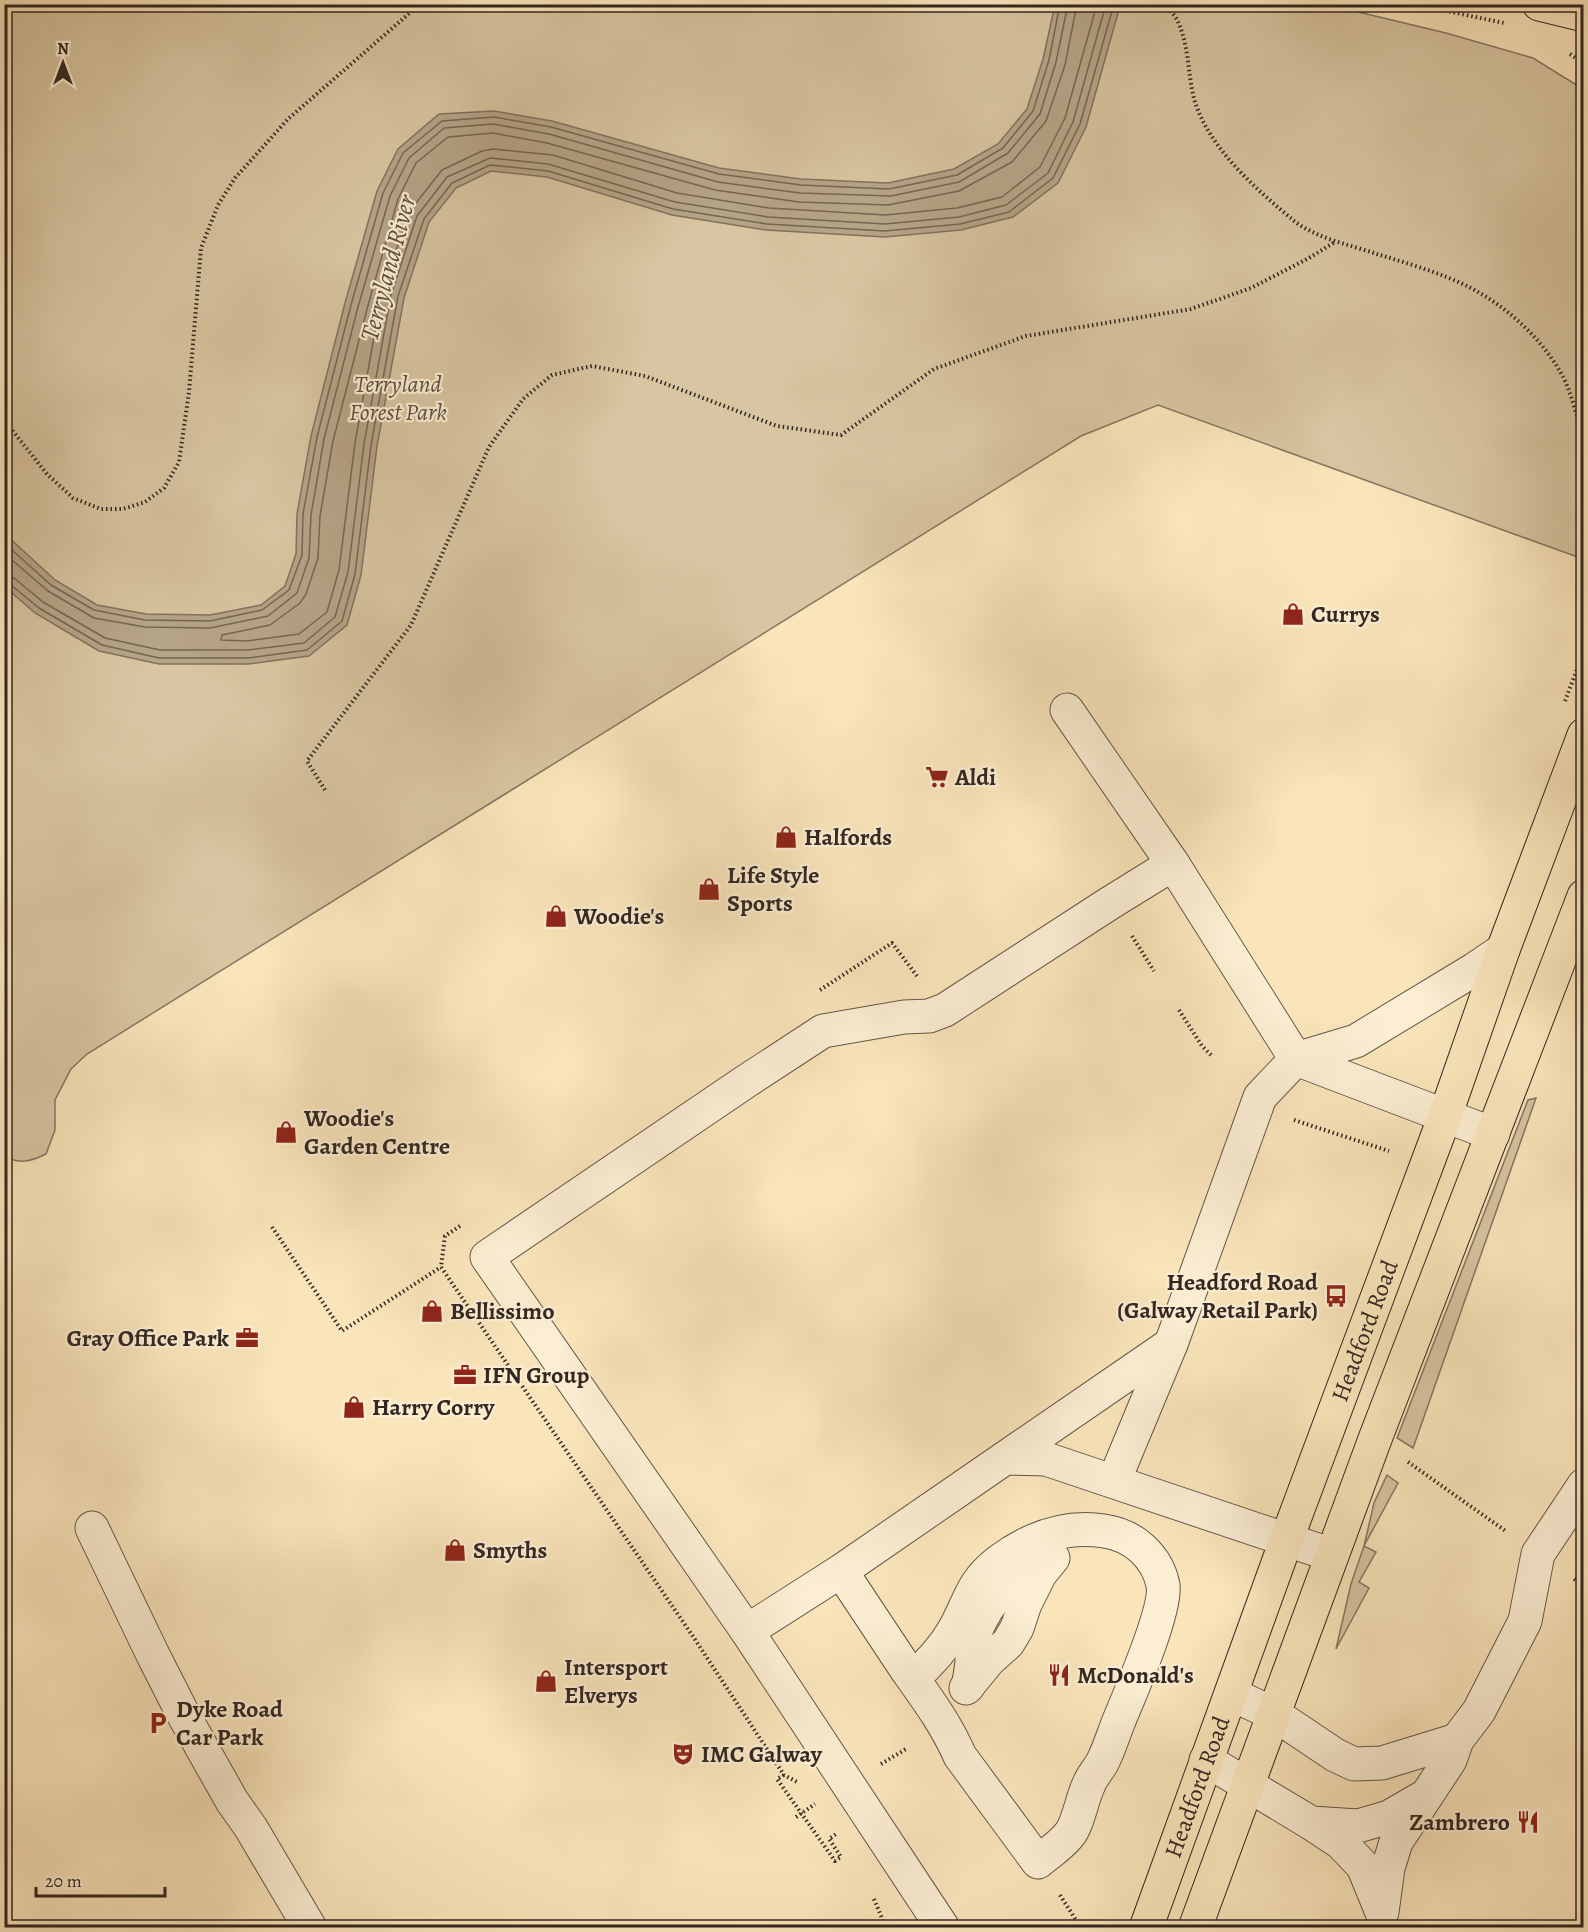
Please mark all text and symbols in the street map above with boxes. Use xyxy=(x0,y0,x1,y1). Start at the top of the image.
north arrow xyxy=(33,33,93,93)
text: N xyxy=(57,38,69,60)
water label: Terryland River xyxy=(352,190,425,345)
park label: Terryland Forest Park xyxy=(349,368,447,428)
place label: Currys xyxy=(1311,598,1380,630)
shop icon: Currys xyxy=(1280,601,1306,627)
place label: Aldi xyxy=(954,761,996,793)
supermarket icon: Aldi xyxy=(924,764,950,790)
place label: Halfords xyxy=(804,821,892,853)
shop icon: Halfords xyxy=(773,824,799,850)
place label: Life Style Sports xyxy=(727,859,819,919)
shop icon: Life Style Sports xyxy=(696,876,722,902)
place label: Woodie's xyxy=(573,900,664,932)
shop icon: Woodie's xyxy=(543,903,569,929)
place label: Woodie's Garden Centre xyxy=(303,1102,450,1162)
shop icon: Woodie's Garden Centre xyxy=(273,1119,299,1145)
street label: Headford Road xyxy=(1324,1256,1406,1406)
place label: Headford Road (Galway Retail Park) xyxy=(1117,1266,1318,1326)
bus stop icon: Headford Road (Galway Retail Park) xyxy=(1323,1283,1349,1309)
place label: Bellissimo xyxy=(450,1295,555,1327)
shop icon: Bellissimo xyxy=(419,1298,445,1324)
place label: Gray Office Park xyxy=(66,1322,230,1354)
office icon: Gray Office Park xyxy=(234,1325,260,1351)
place label: IFN Group xyxy=(483,1359,589,1391)
office icon: IFN Group xyxy=(452,1362,478,1388)
place label: Harry Corry xyxy=(372,1391,495,1423)
shop icon: Harry Corry xyxy=(341,1394,367,1420)
place label: Smyths xyxy=(473,1534,547,1566)
shop icon: Smyths xyxy=(442,1537,468,1563)
place label: Intersport Elverys xyxy=(564,1651,668,1711)
place label: McDonald's xyxy=(1077,1659,1194,1691)
restaurant icon: McDonald's xyxy=(1046,1662,1072,1688)
shop icon: Intersport Elverys xyxy=(533,1668,559,1694)
place label: Dyke Road Car Park xyxy=(176,1693,283,1753)
parking icon: Dyke Road Car Park xyxy=(145,1710,171,1736)
street label: Headford Road xyxy=(1157,1712,1237,1862)
place label: IMC Galway xyxy=(701,1738,823,1770)
theatre icon: IMC Galway xyxy=(670,1741,696,1767)
place label: Zambrero xyxy=(1409,1806,1510,1838)
restaurant icon: Zambrero xyxy=(1515,1809,1541,1835)
scale bar xyxy=(36,1860,165,1898)
text: 20 m xyxy=(45,1869,82,1893)

